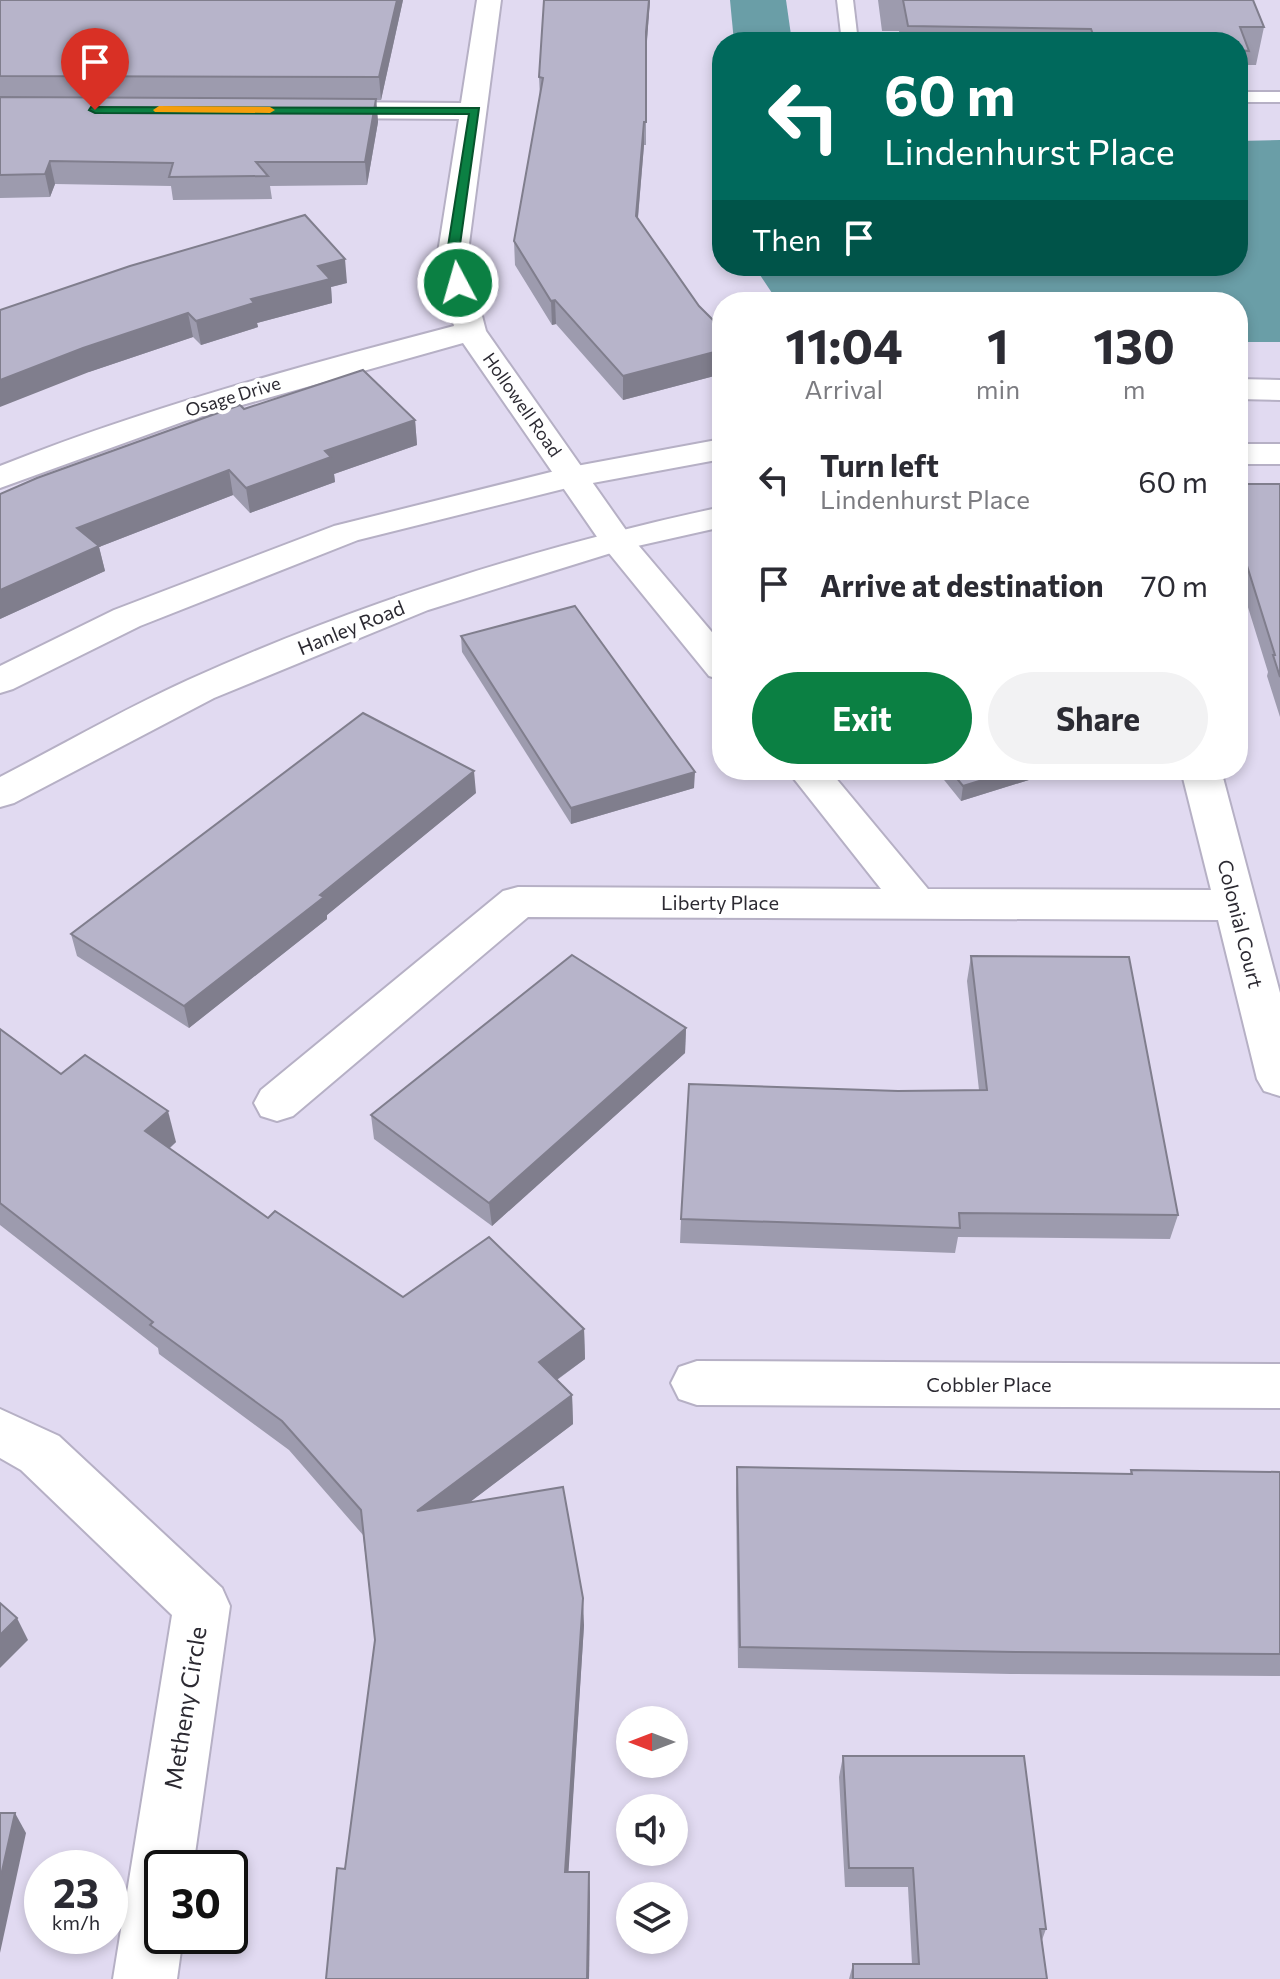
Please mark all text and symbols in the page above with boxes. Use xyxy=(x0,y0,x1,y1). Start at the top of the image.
pin xyxy=(61,28,129,110)
icon: arrive xyxy=(73,40,117,84)
text: 60 m xyxy=(884,59,1015,128)
icon: left xyxy=(752,64,856,168)
text: Lindenhurst Place xyxy=(884,128,1175,172)
icon: arrive xyxy=(837,216,881,260)
text: Then xyxy=(752,220,821,257)
position arrow xyxy=(416,241,500,325)
text: 11:04 xyxy=(785,315,903,374)
text: 1 xyxy=(987,315,1009,374)
text: 130 xyxy=(1093,315,1175,374)
street label: Hollowell Road xyxy=(479,348,567,461)
street label: Osage Drive xyxy=(182,371,283,421)
text: Arrival xyxy=(805,373,883,404)
text: min xyxy=(976,373,1020,404)
text: m xyxy=(1123,373,1145,404)
text: Turn left xyxy=(820,446,939,483)
icon: left xyxy=(752,458,796,502)
text: 60 m xyxy=(1138,462,1208,499)
text: Lindenhurst Place xyxy=(820,483,1030,514)
icon: arrive xyxy=(752,562,796,606)
text: Arrive at destination xyxy=(820,566,1104,603)
text: 70 m xyxy=(1141,566,1208,603)
street label: Hanley Road xyxy=(294,595,408,659)
button: Exit xyxy=(752,672,972,764)
button: Share xyxy=(988,672,1208,764)
street label: Colonial Court xyxy=(1213,857,1269,991)
street label: Liberty Place xyxy=(661,890,779,914)
street label: Cobbler Place xyxy=(926,1372,1052,1396)
street label: Metheny Circle xyxy=(157,1624,212,1791)
north arrow xyxy=(616,1706,688,1778)
map controls xyxy=(616,1706,688,1954)
button: sound xyxy=(616,1794,688,1866)
speed limit sign: 30 xyxy=(144,1850,248,1954)
text: 23 xyxy=(53,1867,99,1916)
button: layers xyxy=(616,1882,688,1954)
text: km/h xyxy=(52,1910,100,1934)

